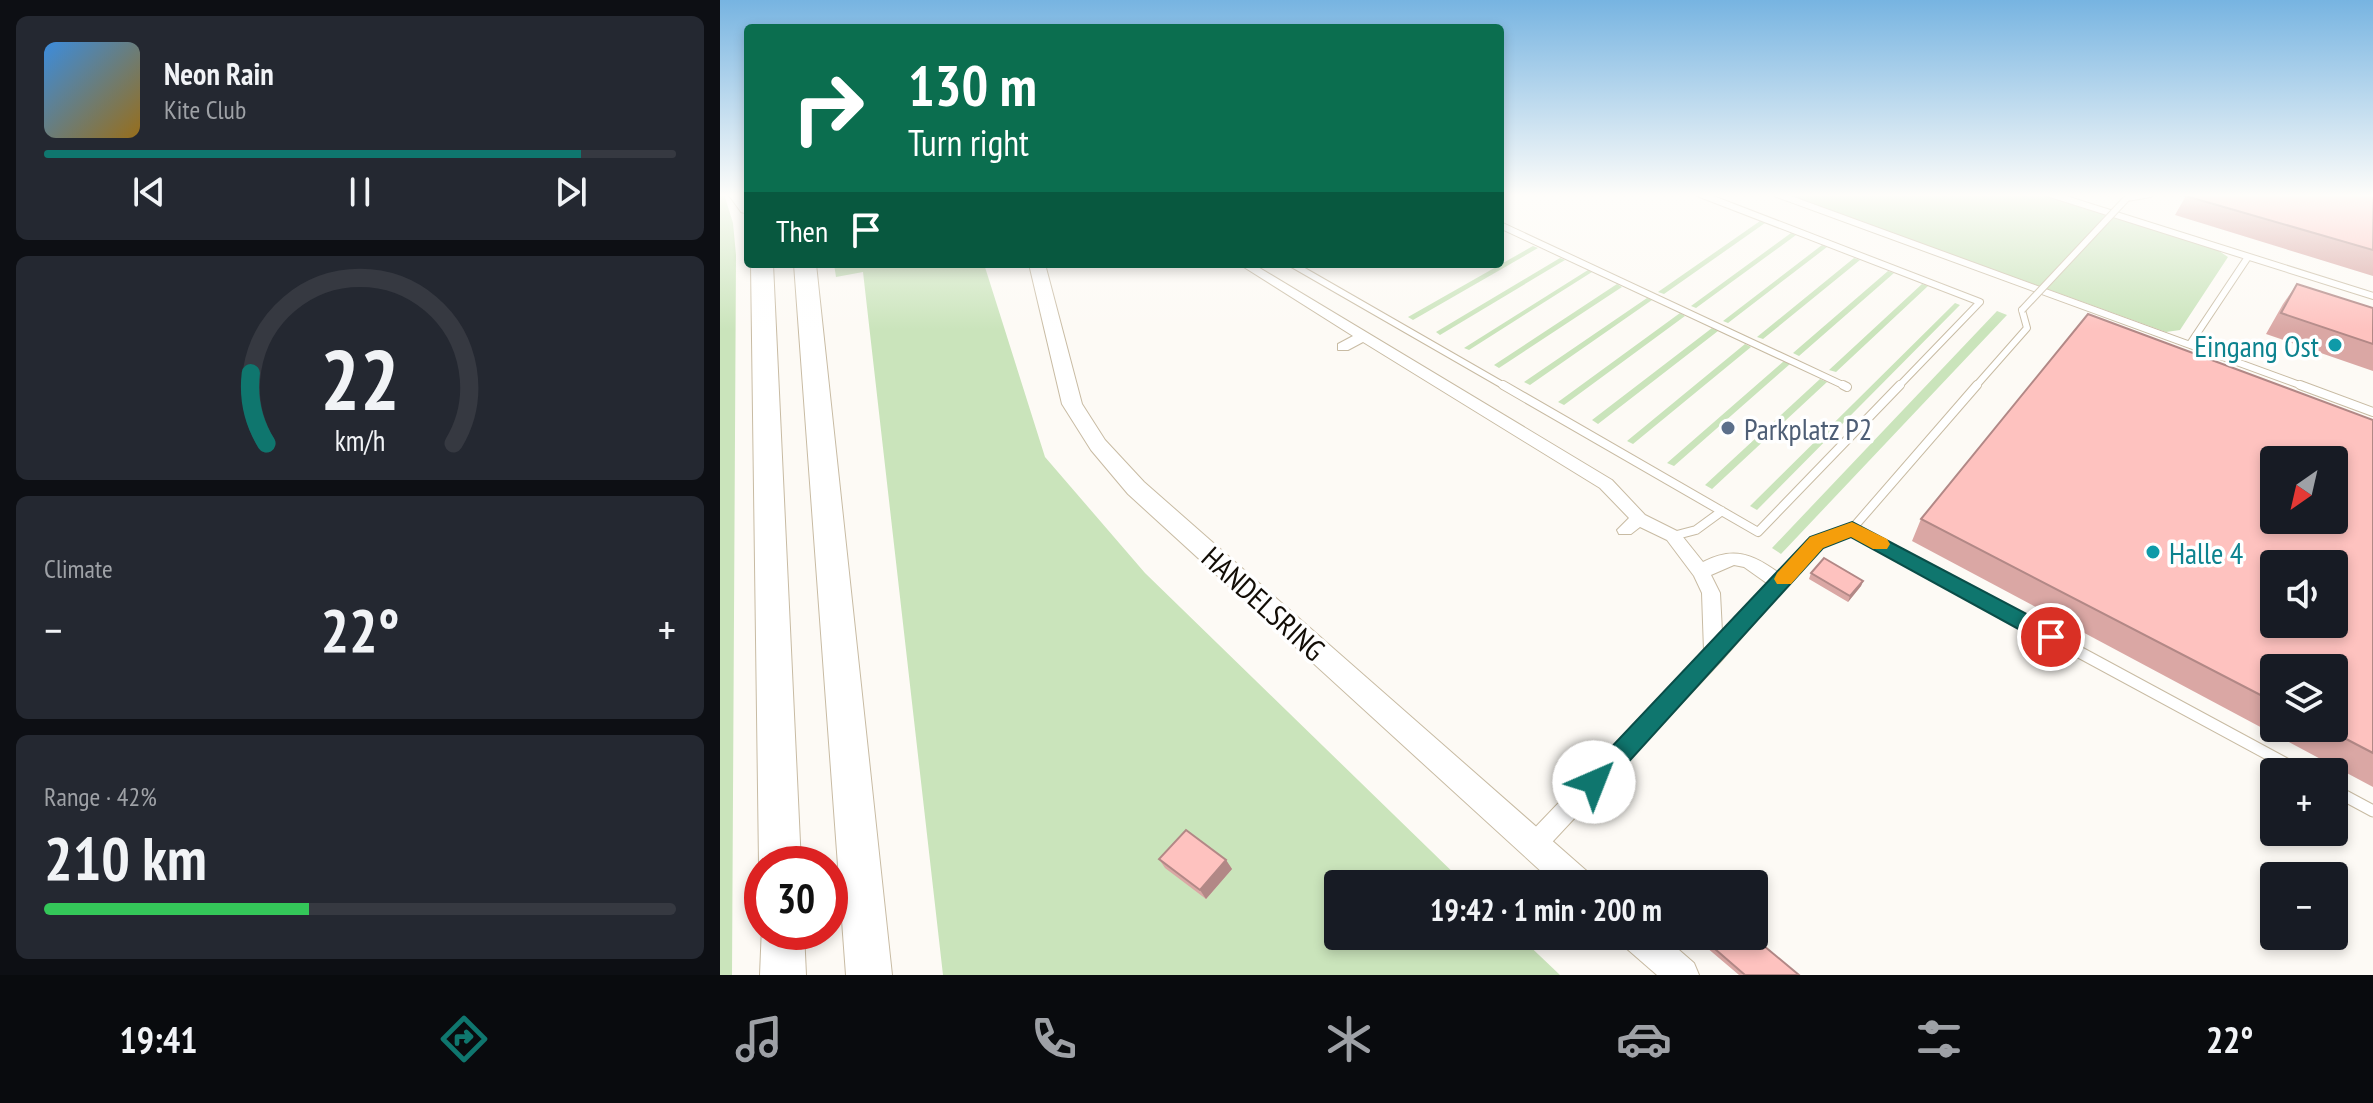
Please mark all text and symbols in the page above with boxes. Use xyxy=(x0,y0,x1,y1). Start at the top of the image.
text: 130 m xyxy=(908,49,1037,121)
text: Neon Rain xyxy=(164,54,274,93)
icon: right xyxy=(776,56,880,160)
text: Kite Club xyxy=(164,93,246,126)
text: Turn right xyxy=(908,119,1029,166)
icon: previous xyxy=(127,170,171,214)
icon: pause xyxy=(338,170,382,214)
icon: next xyxy=(549,170,593,214)
icon: arrive xyxy=(844,208,888,252)
text: Then xyxy=(776,211,828,250)
text: 22 xyxy=(320,324,400,432)
place label: Eingang Ost xyxy=(2194,326,2320,365)
marker: Eingang Ost xyxy=(2326,336,2344,354)
place label: Parkplatz P2 xyxy=(1744,409,1872,448)
marker: Parkplatz P2 xyxy=(1719,419,1737,437)
text: km/h xyxy=(335,422,385,459)
north arrow xyxy=(2260,446,2348,534)
map controls xyxy=(2260,446,2348,950)
place label: Halle 4 xyxy=(2169,533,2243,572)
street label: HANDELSRING xyxy=(1194,537,1334,669)
marker: Halle 4 xyxy=(2144,543,2162,561)
button: sound xyxy=(2260,550,2348,638)
text: Climate xyxy=(44,552,113,585)
text: 22° xyxy=(320,591,400,669)
text: − xyxy=(44,601,62,658)
text: + xyxy=(658,601,676,658)
pin xyxy=(2017,603,2085,671)
icon: arrive xyxy=(2029,615,2073,659)
button: layers xyxy=(2260,654,2348,742)
position arrow xyxy=(1552,740,1636,824)
button: + xyxy=(2260,758,2348,846)
text: Range · 42% xyxy=(44,780,157,813)
text: 210 km xyxy=(44,819,207,897)
speed limit sign: 30 xyxy=(744,846,848,950)
button: − xyxy=(2260,862,2348,950)
text: 19:42 · 1 min · 200 m xyxy=(1430,890,1662,929)
icon: directions xyxy=(436,1011,492,1067)
icon: music xyxy=(731,1011,787,1067)
icon: phone xyxy=(1026,1011,1082,1067)
icon: climate xyxy=(1321,1011,1377,1067)
icon: car xyxy=(1616,1011,1672,1067)
icon: filters xyxy=(1911,1011,1967,1067)
text: 19:41 xyxy=(119,1016,197,1063)
text: 22° xyxy=(2206,1016,2253,1063)

